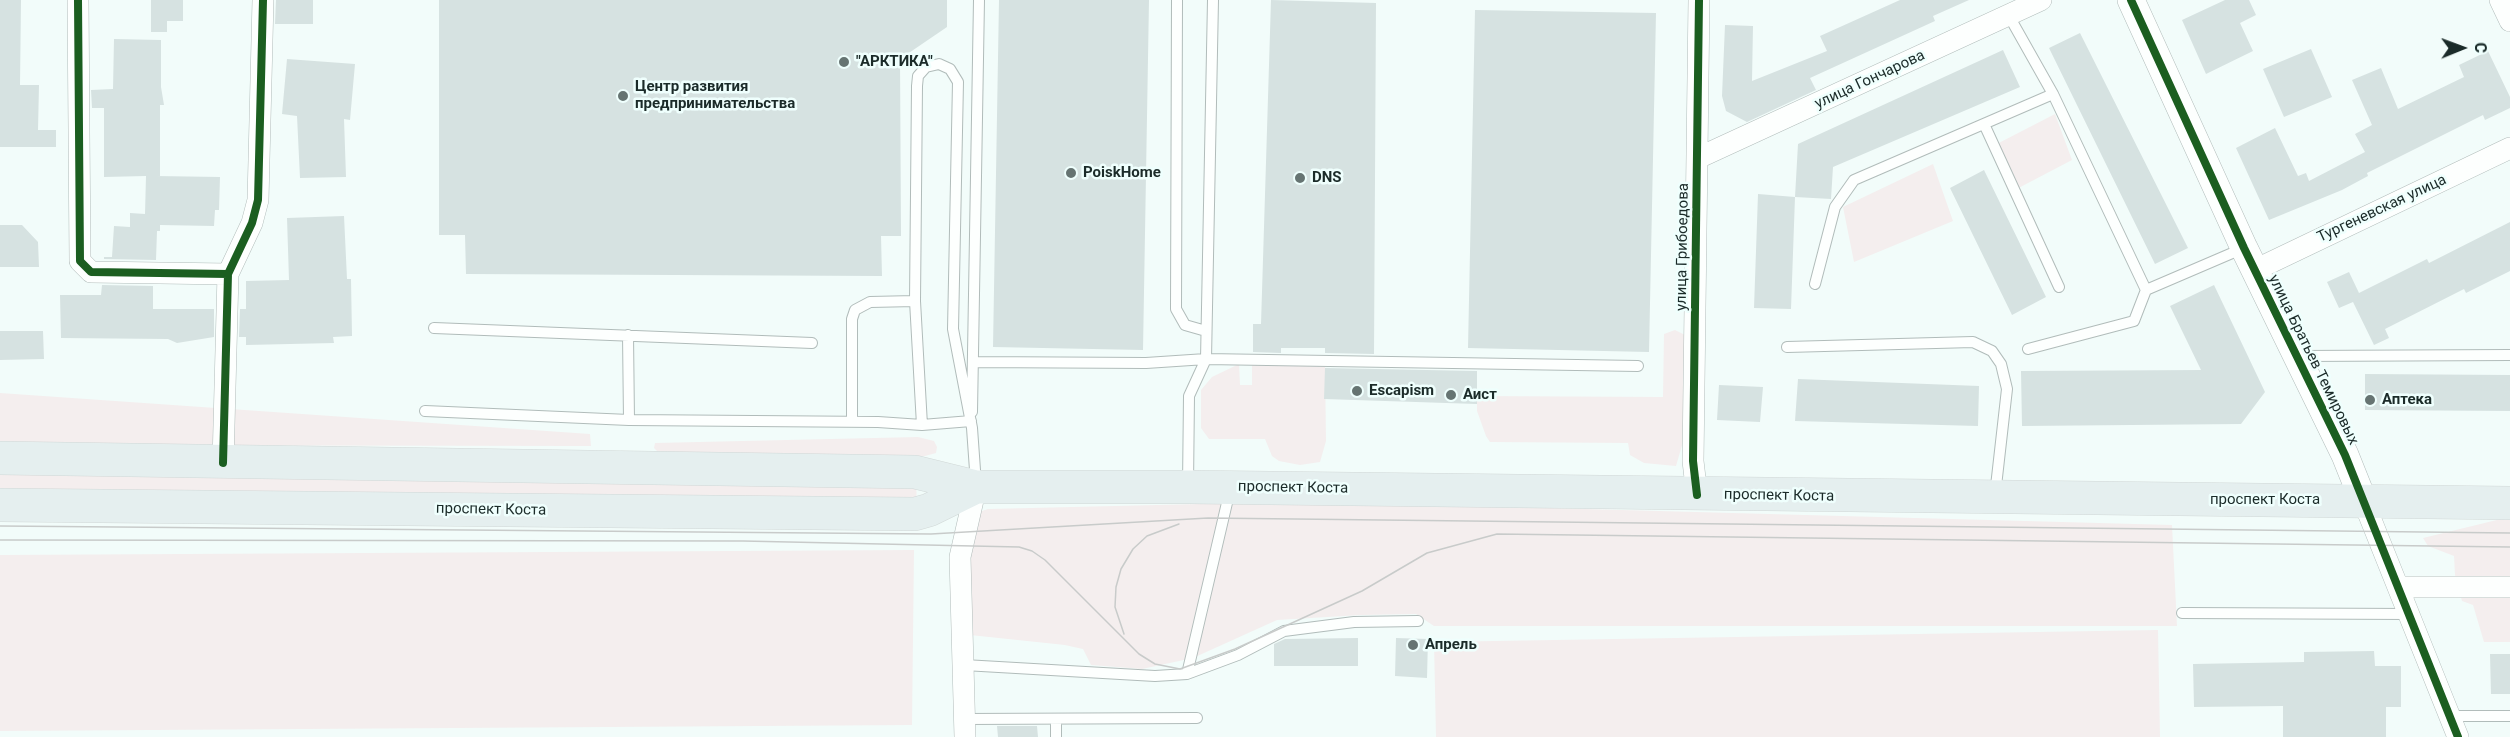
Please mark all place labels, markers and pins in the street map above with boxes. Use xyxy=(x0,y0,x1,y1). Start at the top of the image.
place label: "АРКТИКА" xyxy=(856,53,933,71)
marker: "АРКТИКА" xyxy=(837,55,851,69)
place label: Центр развития предпринимательства xyxy=(635,78,795,113)
marker: Центр развития предпринимательства xyxy=(616,89,630,103)
place label: PoiskHome xyxy=(1083,164,1161,182)
marker: PoiskHome xyxy=(1064,166,1078,180)
place label: DNS xyxy=(1312,169,1342,187)
marker: DNS xyxy=(1293,171,1307,185)
place label: Escapism xyxy=(1369,382,1434,400)
marker: Escapism xyxy=(1350,384,1364,398)
place label: Аист xyxy=(1463,386,1497,404)
marker: Аист xyxy=(1444,388,1458,402)
place label: Аптека xyxy=(2382,391,2432,409)
marker: Аптека xyxy=(2363,393,2377,407)
place label: Апрель xyxy=(1425,636,1477,654)
marker: Апрель xyxy=(1406,638,1420,652)

